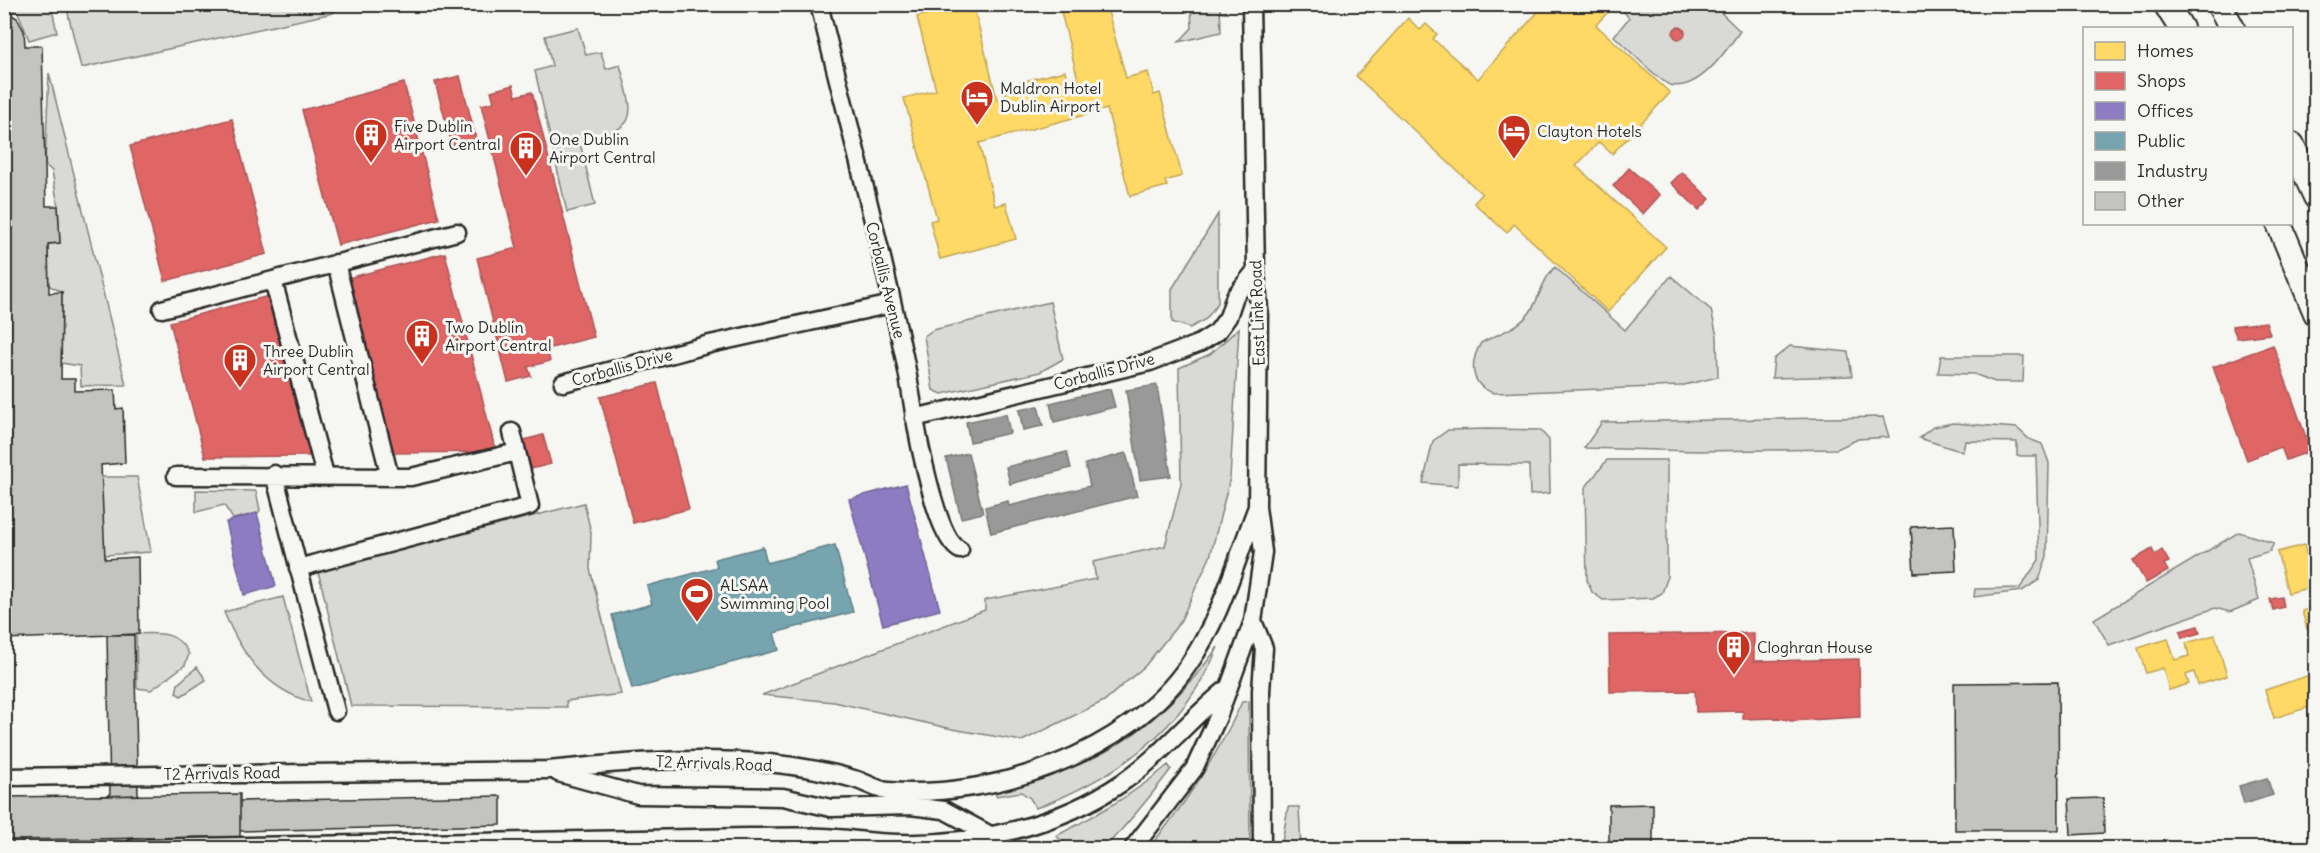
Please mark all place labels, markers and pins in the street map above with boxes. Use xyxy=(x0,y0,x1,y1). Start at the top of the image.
place label: Maldron Hotel Dublin Airport xyxy=(1000,78,1101,116)
hotel icon: Maldron Hotel Dublin Airport xyxy=(959,79,995,126)
hotel icon: Clayton Hotels xyxy=(1496,113,1532,160)
place label: Five Dublin Airport Central xyxy=(394,116,501,154)
building icon: Five Dublin Airport Central xyxy=(353,117,389,164)
place label: Clayton Hotels xyxy=(1537,121,1642,141)
place label: One Dublin Airport Central xyxy=(549,129,656,167)
building icon: One Dublin Airport Central xyxy=(508,130,544,177)
place label: Two Dublin Airport Central xyxy=(445,317,552,355)
building icon: Two Dublin Airport Central xyxy=(404,318,440,365)
place label: Three Dublin Airport Central xyxy=(263,341,370,379)
building icon: Three Dublin Airport Central xyxy=(222,342,258,389)
place label: ALSAA Swimming Pool xyxy=(720,575,829,613)
sports icon: ALSAA Swimming Pool xyxy=(679,576,715,623)
building icon: Cloghran House xyxy=(1716,629,1752,676)
place label: Cloghran House xyxy=(1757,637,1873,657)

